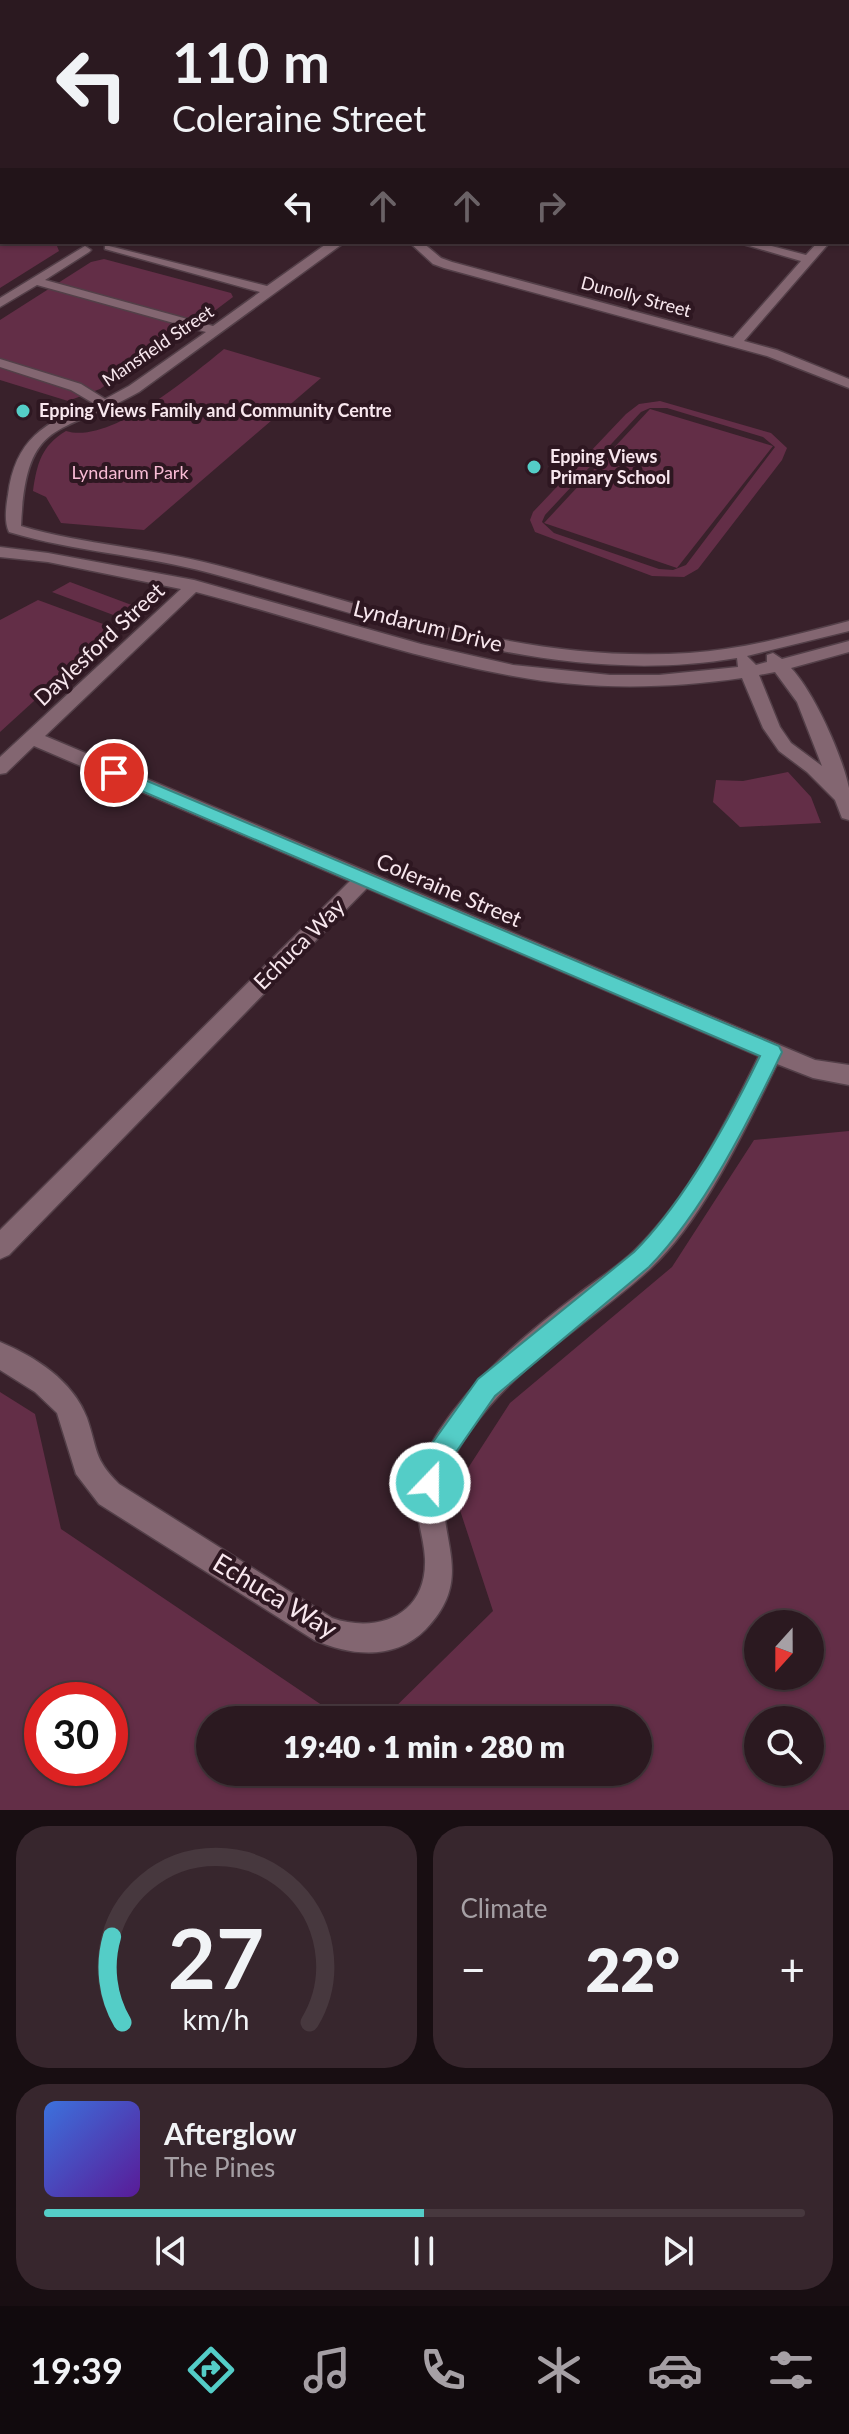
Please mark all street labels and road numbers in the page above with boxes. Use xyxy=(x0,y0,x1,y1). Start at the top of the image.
street label: Dunolly Street xyxy=(579,271,694,321)
street label: Mansfield Street xyxy=(98,300,218,390)
street label: Daylesford Street xyxy=(28,576,169,711)
street label: Lyndarum Drive xyxy=(351,594,505,657)
street label: Coleraine Street xyxy=(372,847,526,932)
street label: Echuca Way xyxy=(248,892,350,995)
street label: Echuca Way xyxy=(208,1546,344,1645)

